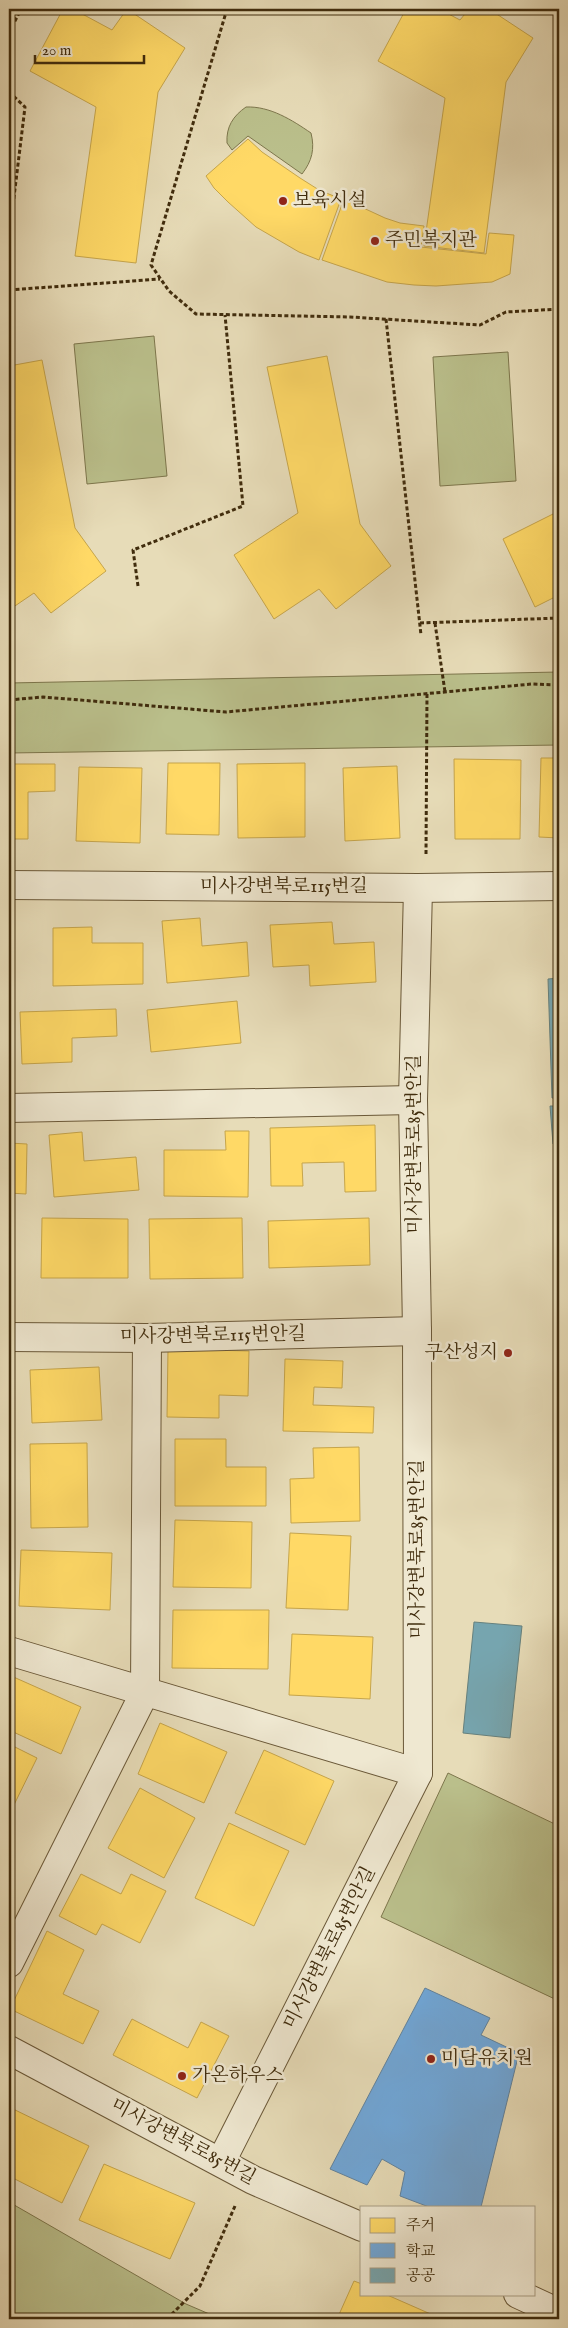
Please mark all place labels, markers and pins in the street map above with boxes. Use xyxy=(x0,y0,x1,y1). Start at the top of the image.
place label: 보육시설 xyxy=(293,189,366,213)
marker: 보육시설 xyxy=(277,195,289,207)
place label: 주민복지관 xyxy=(385,229,477,253)
marker: 주민복지관 xyxy=(369,235,381,247)
place label: 구산성지 xyxy=(425,1341,498,1365)
marker: 구산성지 xyxy=(502,1347,514,1359)
place label: 미담유치원 xyxy=(441,2047,533,2071)
marker: 미담유치원 xyxy=(425,2053,437,2065)
place label: 가온하우스 xyxy=(192,2064,284,2088)
marker: 가온하우스 xyxy=(176,2070,188,2082)

